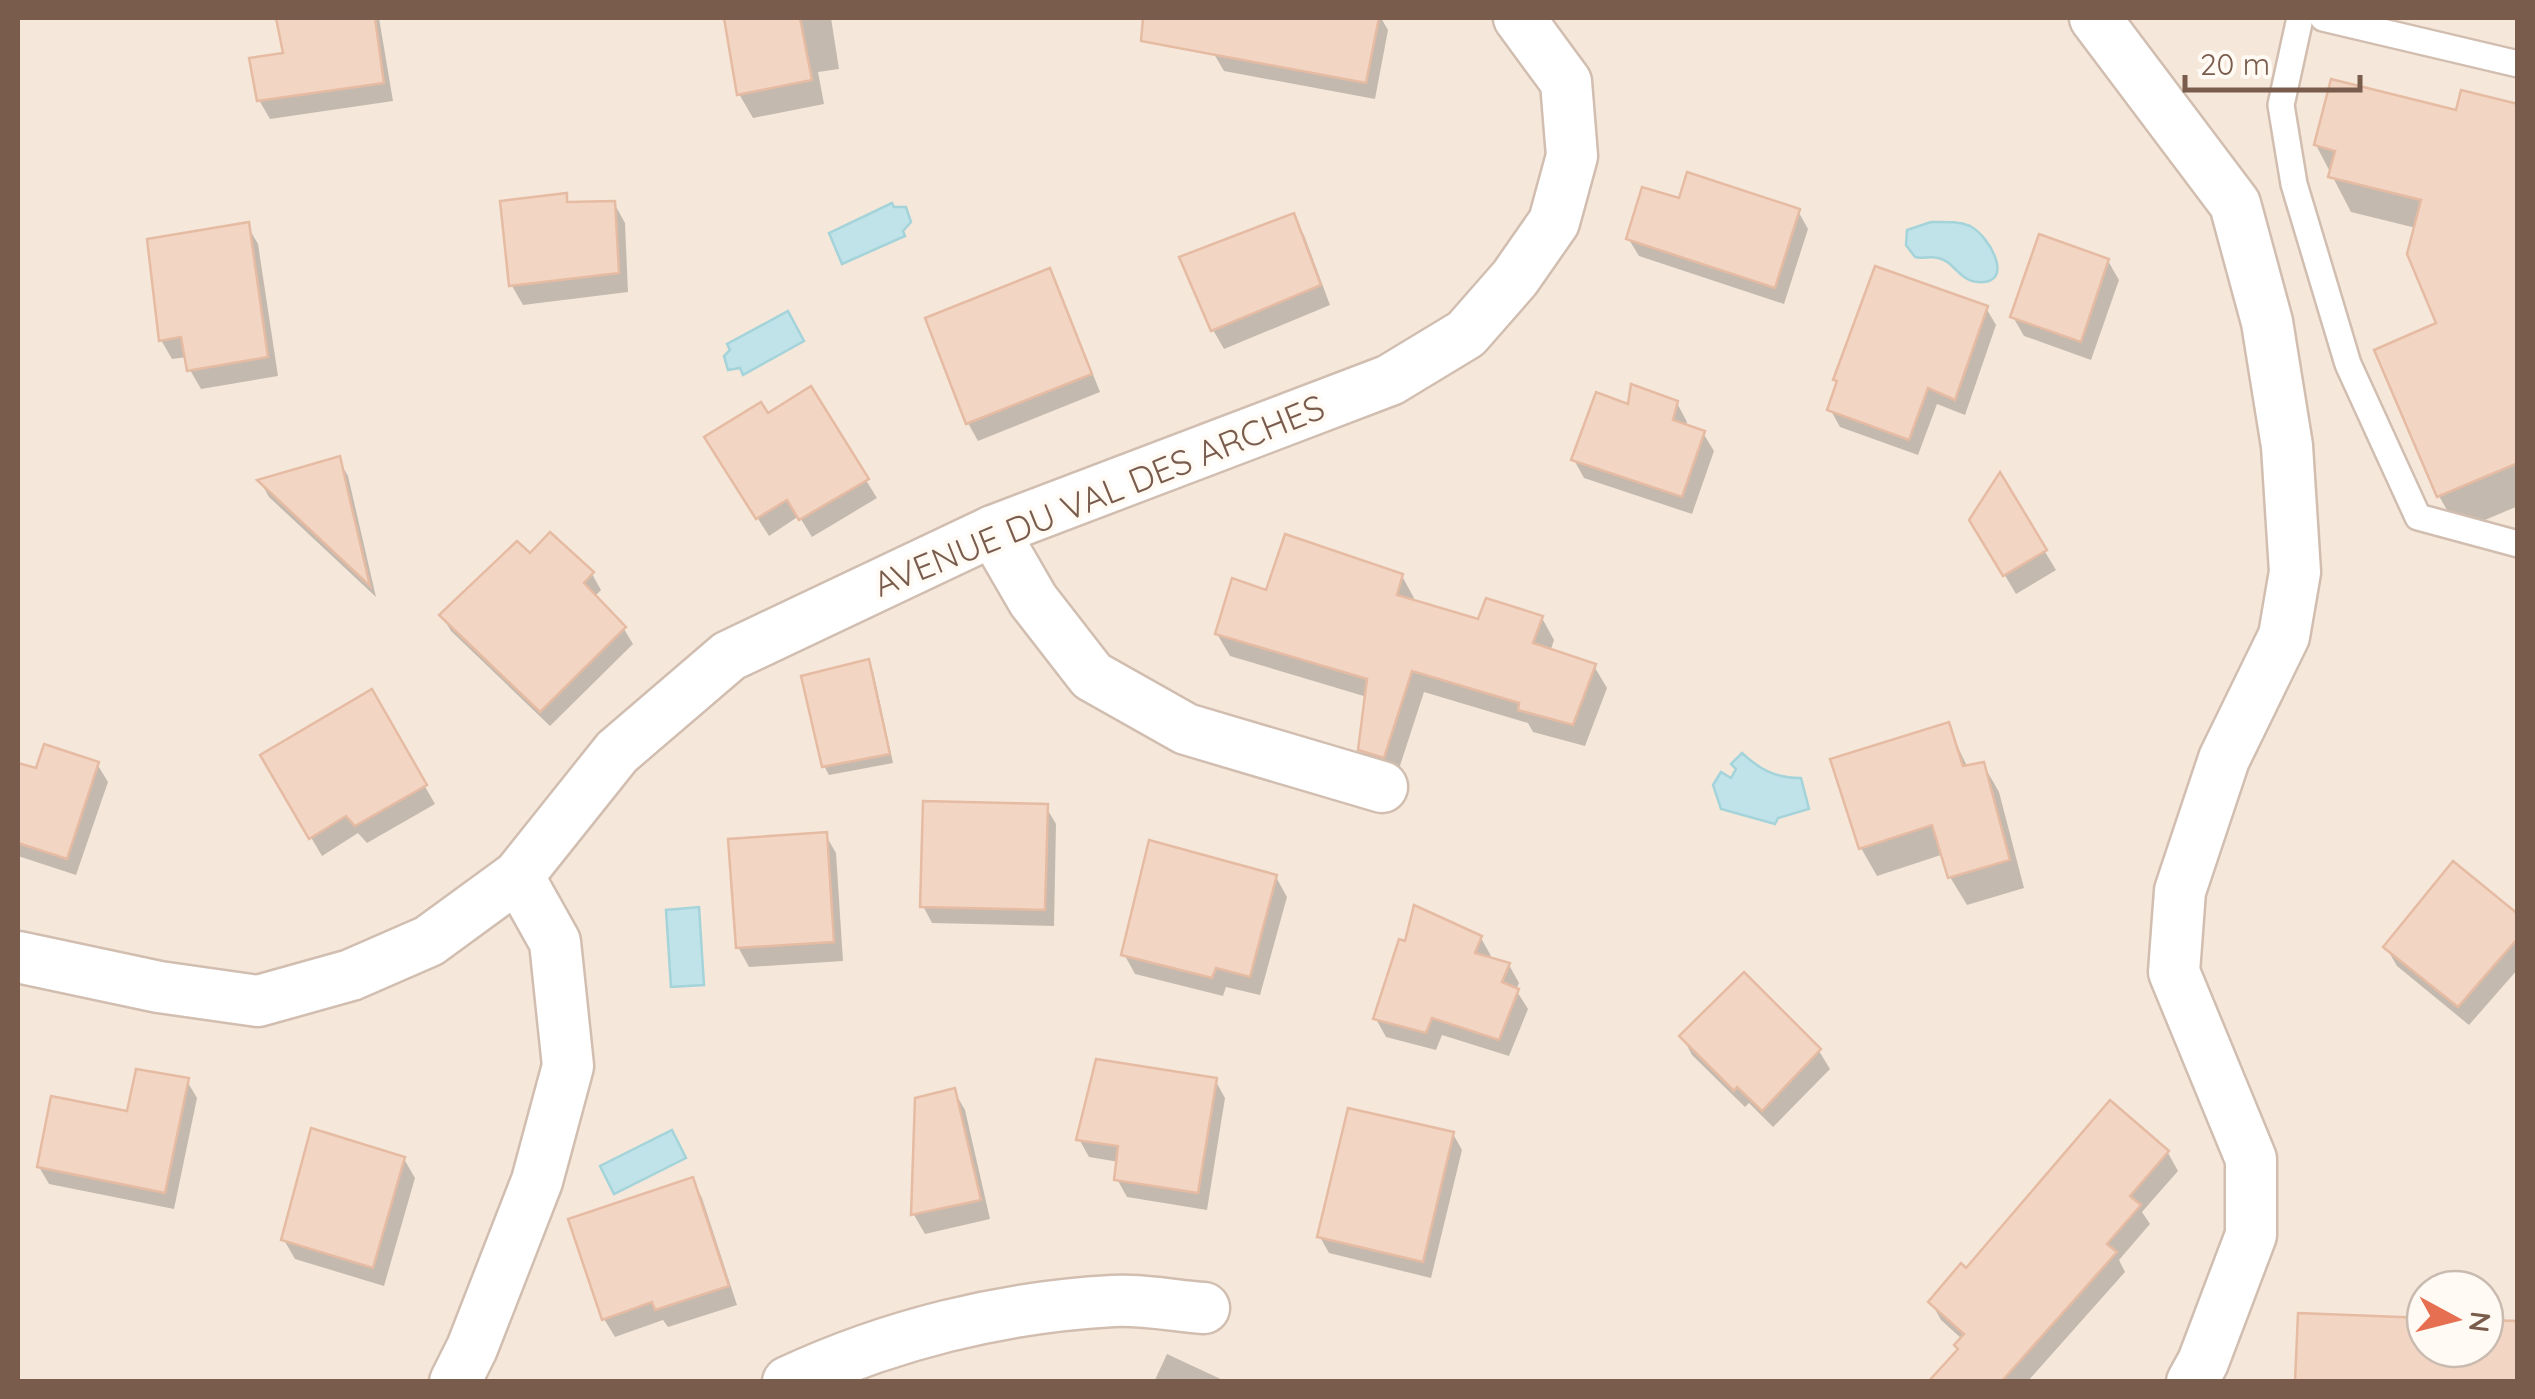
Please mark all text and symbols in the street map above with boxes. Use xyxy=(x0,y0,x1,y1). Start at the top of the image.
scale bar xyxy=(2185,30,2360,92)
text: 20 m xyxy=(2200,45,2270,83)
street label: AVENUE DU VAL DES ARCHES xyxy=(867,384,1331,606)
north arrow xyxy=(2405,1269,2505,1369)
text: N xyxy=(2462,1310,2499,1334)

